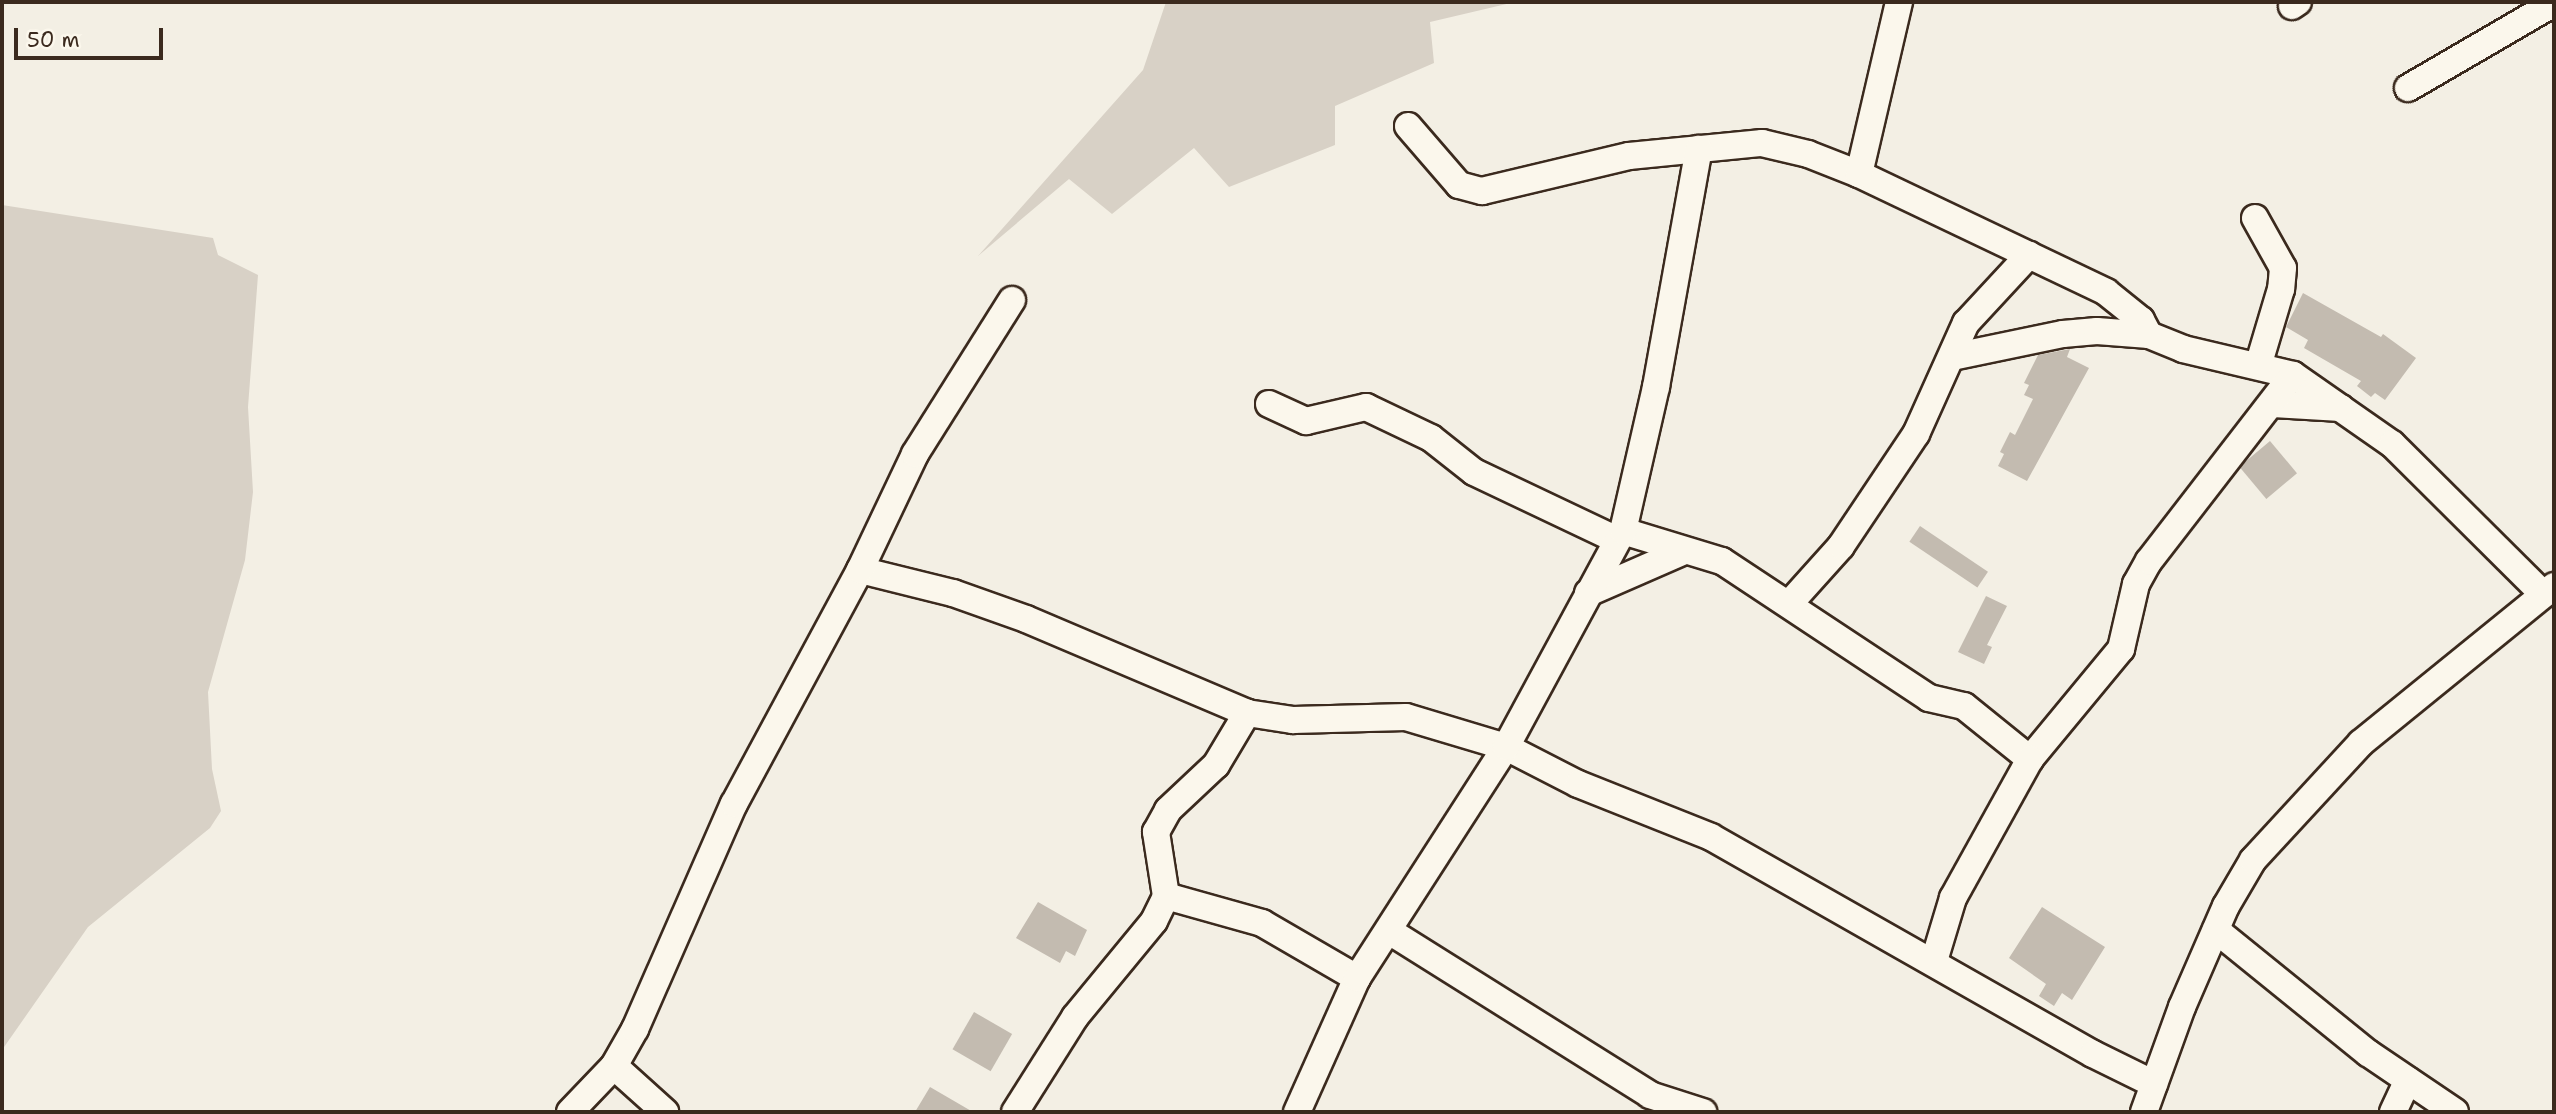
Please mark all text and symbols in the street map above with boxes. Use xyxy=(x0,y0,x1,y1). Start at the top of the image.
scale bar xyxy=(18,14,166,58)
text: 50 m xyxy=(27,26,80,54)

